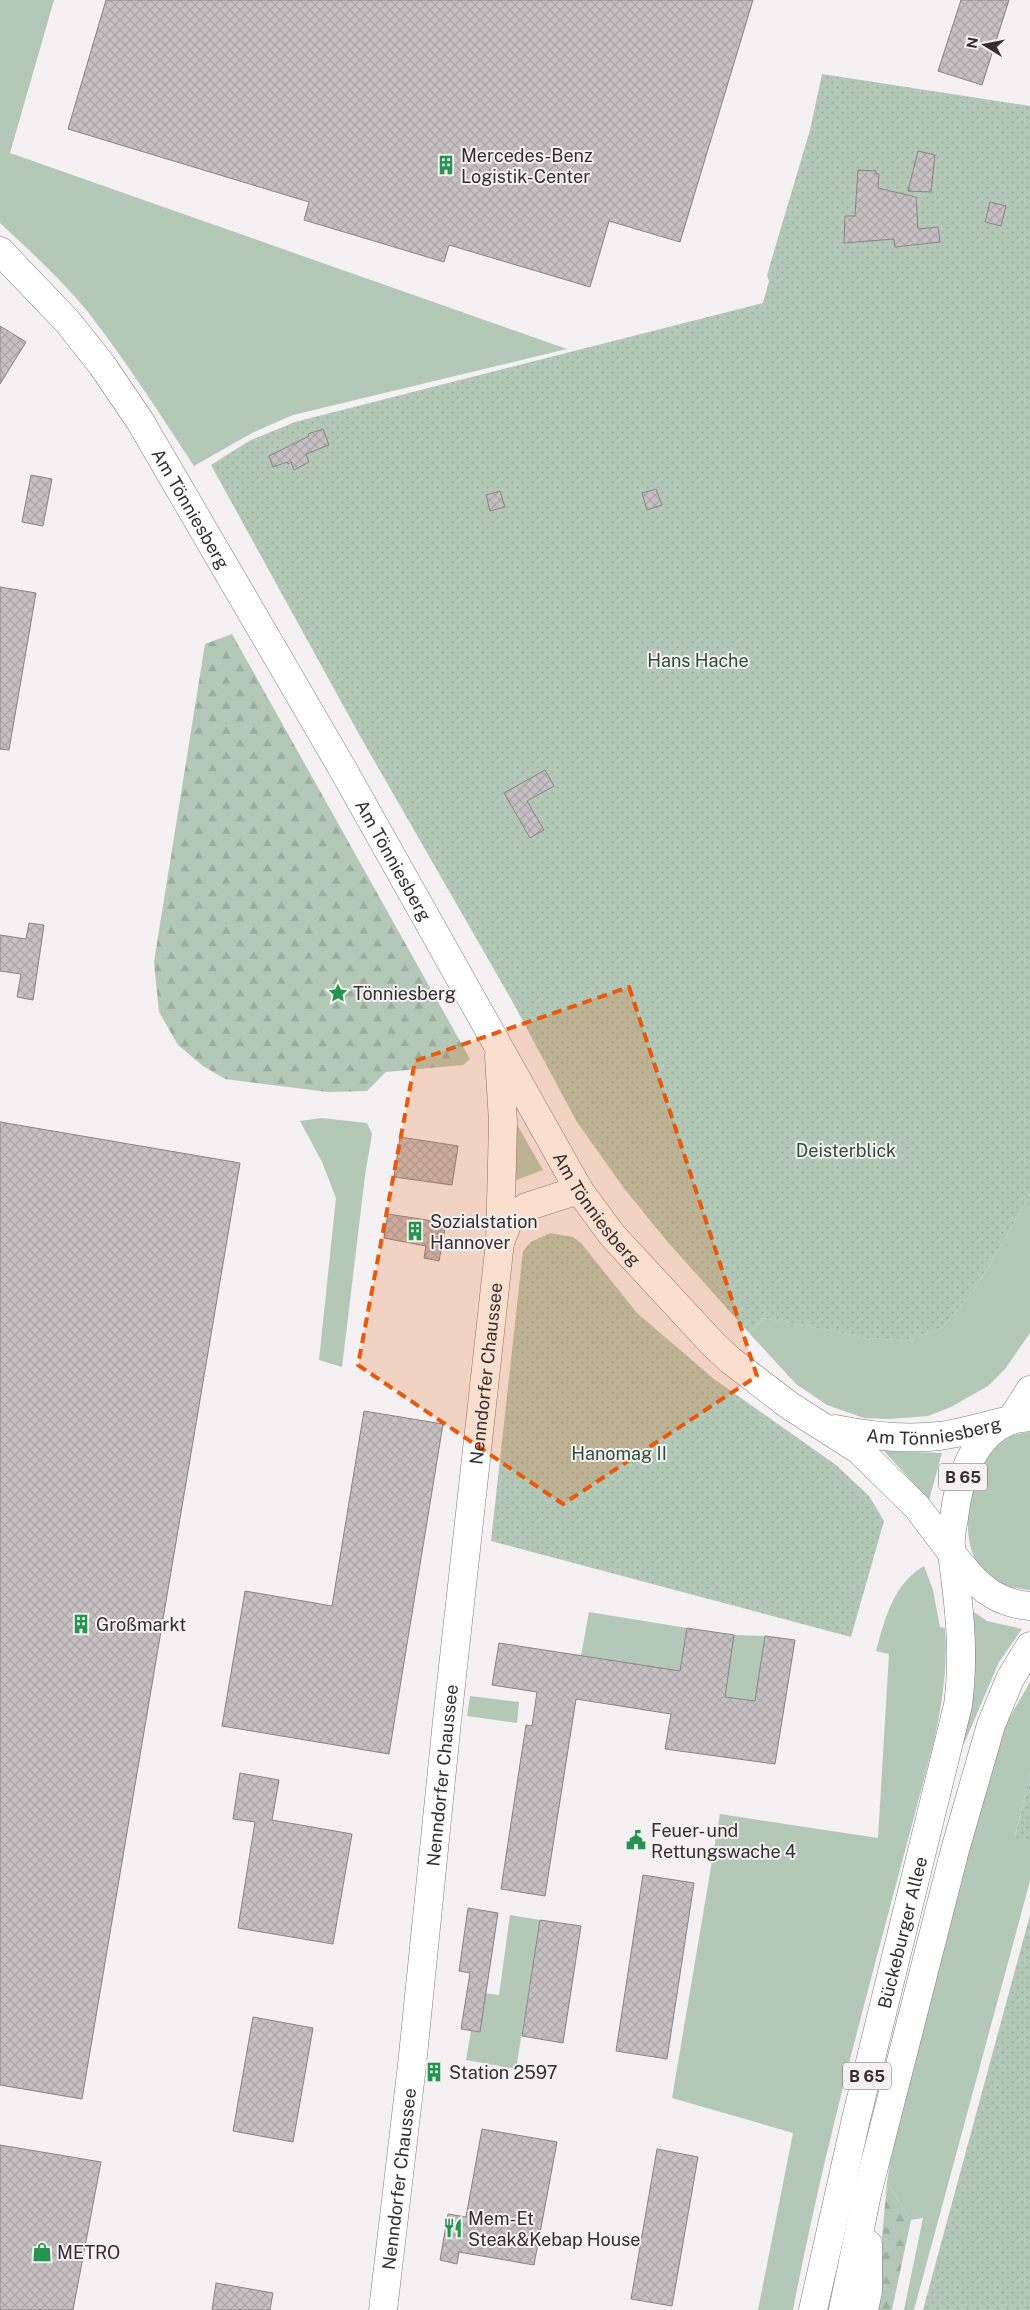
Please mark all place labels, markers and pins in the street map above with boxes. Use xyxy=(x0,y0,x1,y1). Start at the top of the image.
place label: Mercedes-Benz Logistik-Center xyxy=(461,145,593,187)
building icon: Mercedes-Benz Logistik-Center xyxy=(435,154,457,176)
place icon: Tönniesberg xyxy=(327,982,349,1004)
place label: Tönniesberg xyxy=(353,983,456,1004)
place label: Sozialstation Hannover xyxy=(430,1211,538,1253)
building icon: Sozialstation Hannover xyxy=(404,1220,426,1242)
building icon: Großmarkt xyxy=(70,1613,92,1635)
place label: Großmarkt xyxy=(96,1614,186,1635)
place label: Feuer- und Rettungswache 4 xyxy=(651,1820,796,1862)
public building icon: Feuer- und Rettungswache 4 xyxy=(625,1829,647,1851)
building icon: Station 2597 xyxy=(423,2061,445,2083)
place label: Station 2597 xyxy=(449,2062,558,2083)
place label: Mem-Et Steak&Kebap House xyxy=(468,2208,640,2250)
restaurant icon: Mem-Et Steak&Kebap House xyxy=(442,2217,464,2239)
shop icon: METRO xyxy=(31,2241,53,2263)
place label: METRO xyxy=(57,2242,120,2263)

